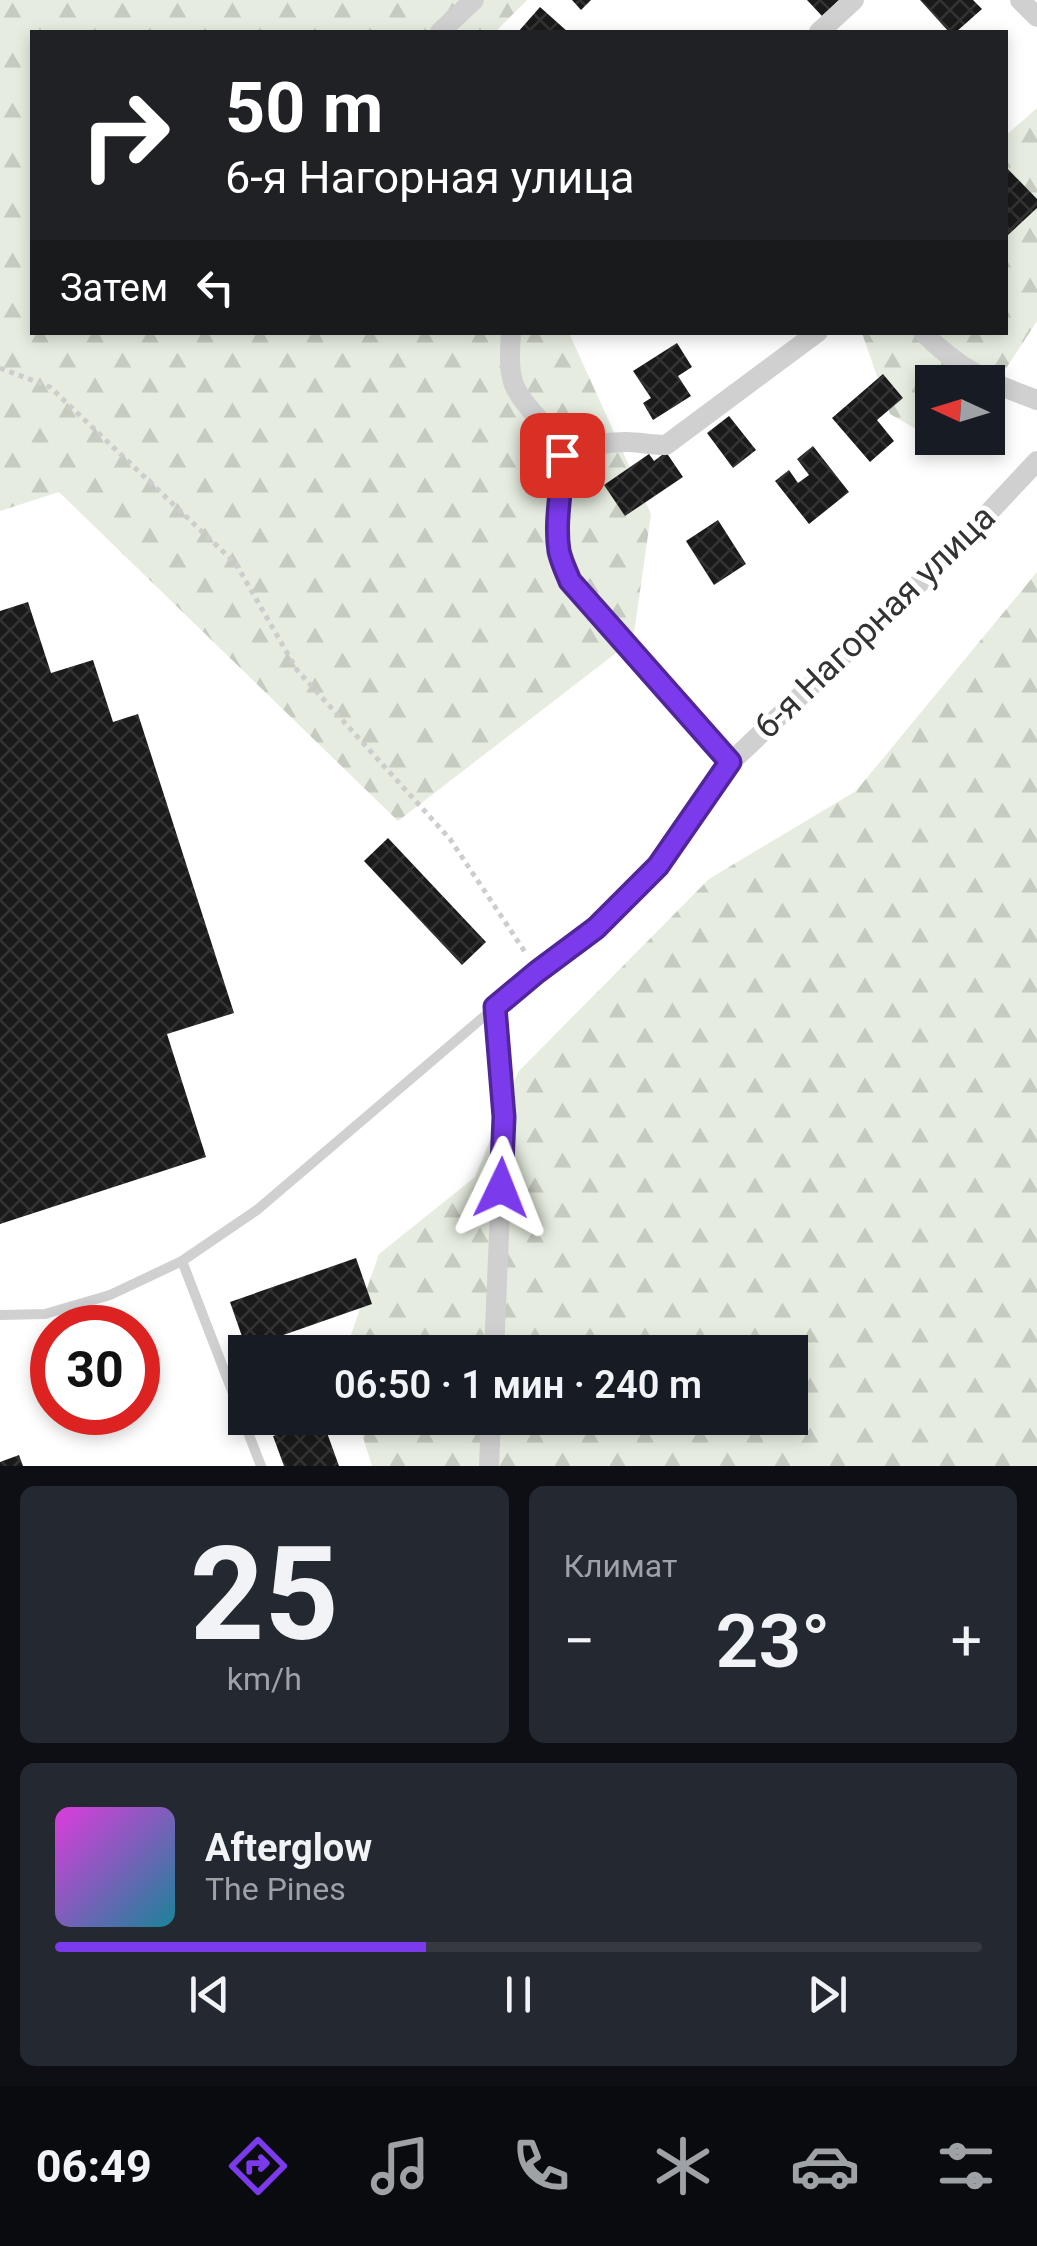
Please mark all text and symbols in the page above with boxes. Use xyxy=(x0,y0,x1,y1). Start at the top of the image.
text: 50 m xyxy=(225,67,383,149)
icon: right xyxy=(60,70,190,200)
text: 6-я Нагорная улица xyxy=(225,151,634,204)
icon: left xyxy=(188,260,243,315)
text: Затем xyxy=(60,266,168,310)
north arrow xyxy=(915,365,1005,455)
map controls xyxy=(915,365,1005,455)
pin xyxy=(520,413,605,498)
icon: arrive xyxy=(535,428,590,483)
street label: 6-я Нагорная улица xyxy=(746,497,1004,747)
position arrow xyxy=(449,1136,553,1240)
speed limit sign: 30 xyxy=(30,1305,160,1435)
text: 06:50 · 1 мин · 240 m xyxy=(334,1363,702,1407)
text: 25 xyxy=(190,1518,339,1671)
text: Климат xyxy=(564,1547,677,1585)
text: 23° xyxy=(716,1597,830,1685)
text: − xyxy=(564,1609,595,1673)
text: + xyxy=(951,1609,982,1673)
text: km/h xyxy=(227,1660,302,1698)
text: Afterglow xyxy=(205,1826,372,1870)
text: The Pines xyxy=(205,1870,346,1908)
icon: previous xyxy=(182,1967,237,2022)
icon: pause xyxy=(491,1967,546,2022)
icon: next xyxy=(800,1967,855,2022)
icon: directions xyxy=(223,2131,293,2201)
icon: music xyxy=(365,2131,435,2201)
icon: phone xyxy=(506,2131,576,2201)
icon: climate xyxy=(648,2131,718,2201)
icon: car xyxy=(790,2131,860,2201)
icon: filters xyxy=(931,2131,1001,2201)
text: 06:49 xyxy=(36,2140,152,2193)

